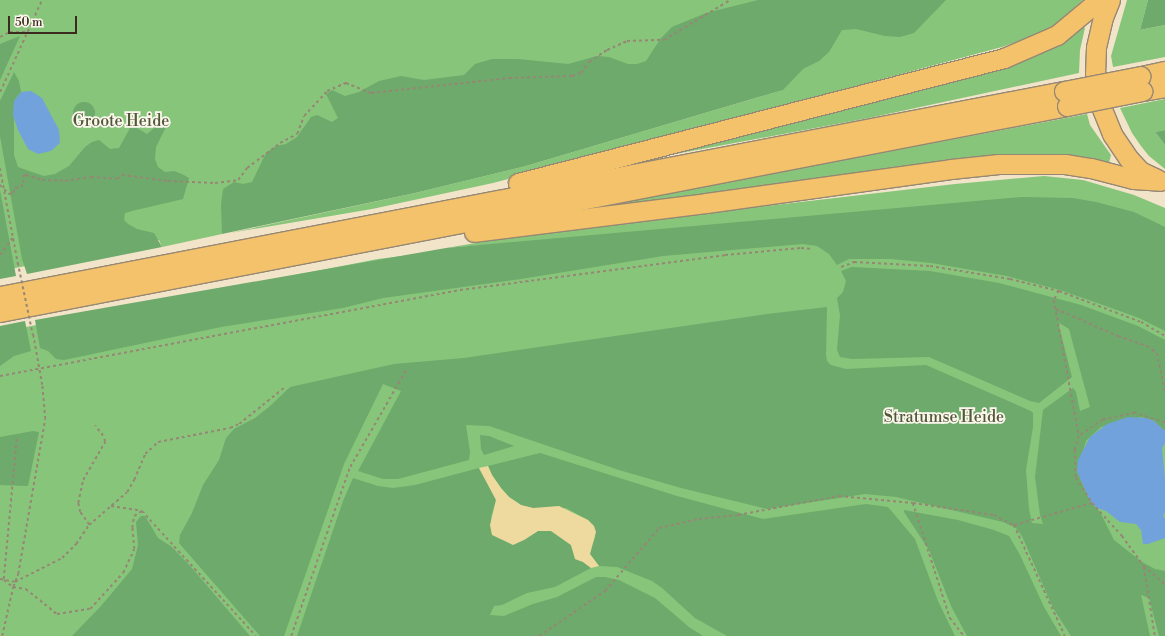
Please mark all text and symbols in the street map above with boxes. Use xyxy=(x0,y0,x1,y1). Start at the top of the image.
scale bar xyxy=(10,8,79,34)
text: 50 m xyxy=(15,15,43,30)
park label: Groote Heide xyxy=(73,111,169,131)
park label: Stratumse Heide xyxy=(884,407,1004,427)

